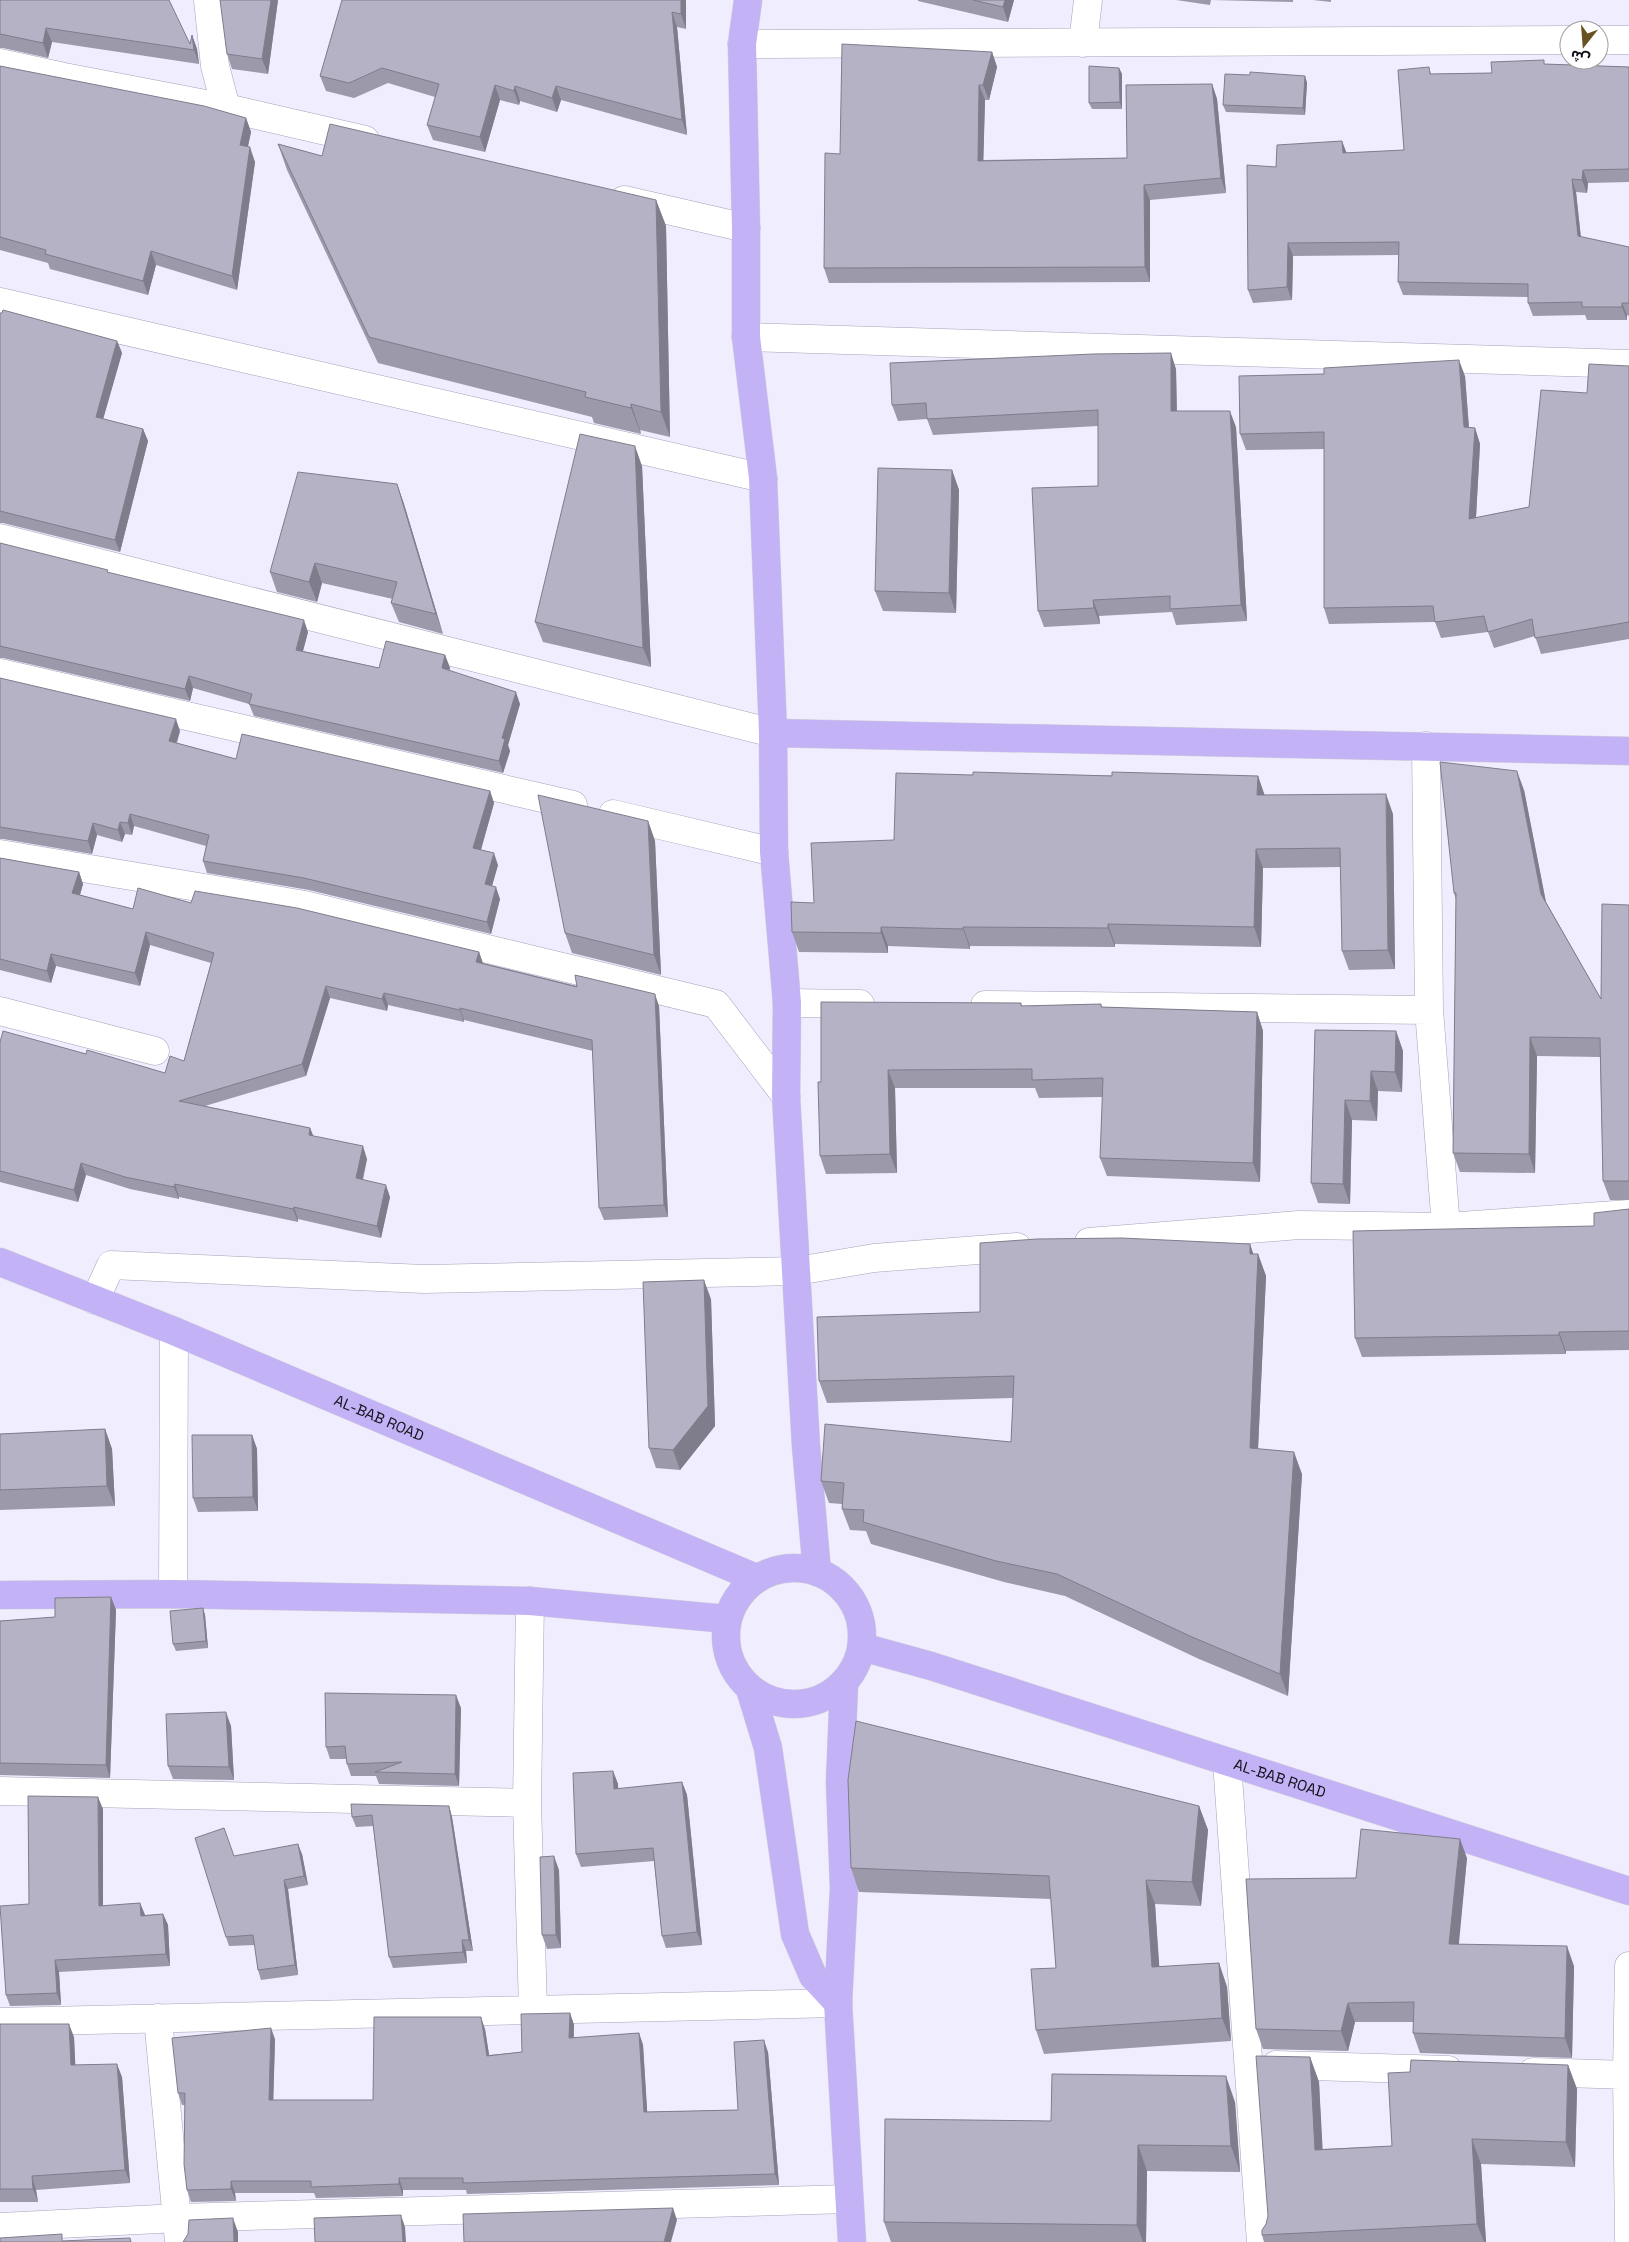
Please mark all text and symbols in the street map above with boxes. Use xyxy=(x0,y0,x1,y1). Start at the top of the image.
north arrow xyxy=(1559,20,1609,70)
text: ش xyxy=(1568,46,1592,69)
street label: AL-BAB ROAD xyxy=(332,1390,427,1445)
street label: AL-BAB ROAD xyxy=(1231,1754,1328,1802)

